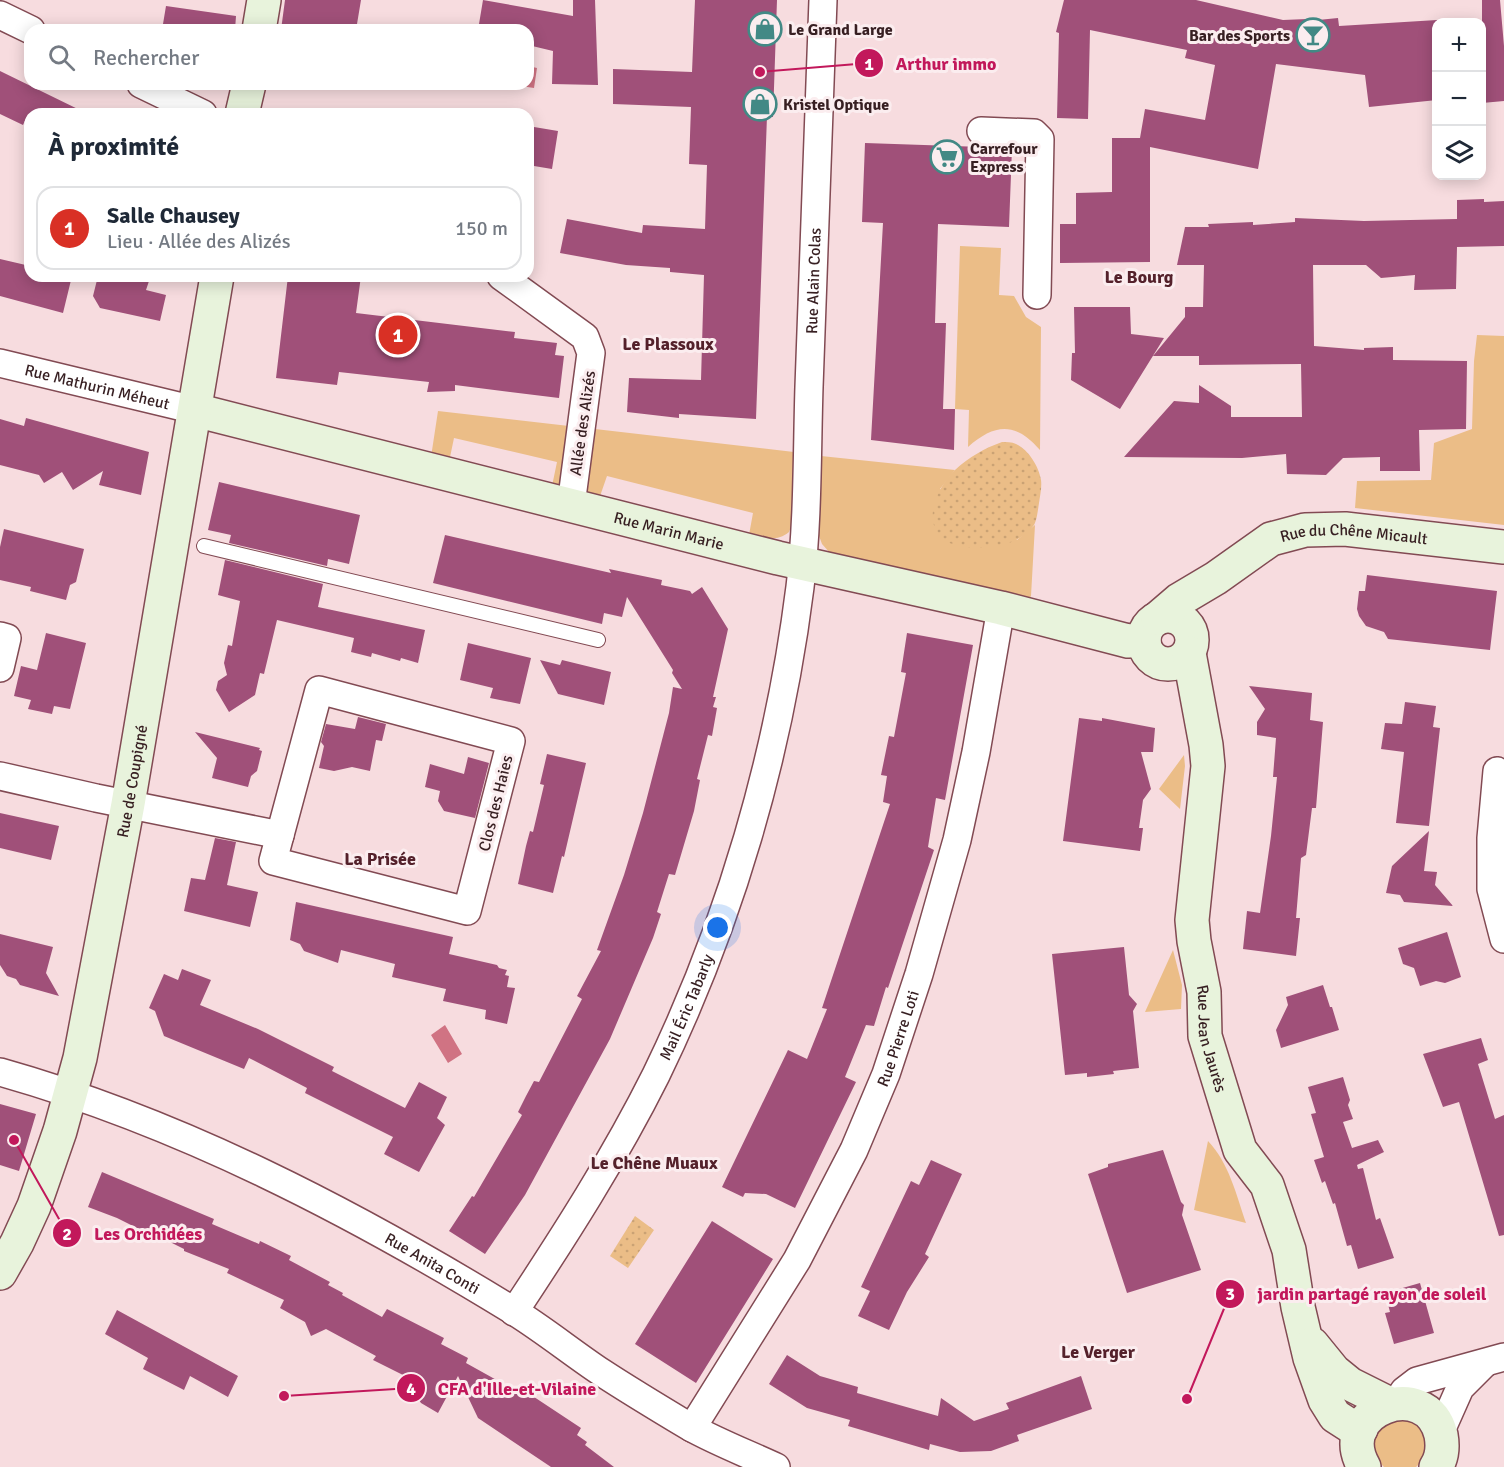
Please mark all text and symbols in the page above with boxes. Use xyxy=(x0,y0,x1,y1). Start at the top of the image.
shop icon: Le Grand Large xyxy=(747,11,783,47)
bar icon: Bar des Sports xyxy=(1295,17,1331,53)
map controls xyxy=(1432,18,1486,180)
button: + xyxy=(1432,18,1486,72)
place label: Le Grand Large xyxy=(788,20,893,40)
search box xyxy=(24,24,534,90)
place label: Bar des Sports xyxy=(1189,26,1290,46)
icon: search xyxy=(45,41,78,74)
text: Rechercher xyxy=(93,44,199,71)
callout: Arthur immo xyxy=(854,45,1009,81)
text: 1 xyxy=(864,53,874,75)
text: Arthur immo xyxy=(896,53,996,75)
button: − xyxy=(1432,72,1486,126)
shop icon: Kristel Optique xyxy=(742,86,778,122)
place label: Kristel Optique xyxy=(783,95,889,115)
button: layers xyxy=(1432,126,1486,180)
text: À proximité xyxy=(48,131,179,163)
supermarket icon: Carrefour Express xyxy=(929,139,965,175)
place label: Carrefour Express xyxy=(970,139,1038,177)
text: Salle Chausey xyxy=(107,202,240,229)
text: 1 xyxy=(64,216,75,241)
text: 150 m xyxy=(455,216,508,241)
street label: Rue Alain Colas xyxy=(802,227,826,334)
text: Lieu · Allée des Alizés xyxy=(107,229,291,254)
district label: Le Bourg xyxy=(1104,266,1174,288)
pin: 1 xyxy=(378,312,418,358)
district label: Le Plassoux xyxy=(622,333,714,355)
street label: Rue Mathurin Méheut xyxy=(23,360,172,415)
street label: Allée des Alizés xyxy=(566,369,600,477)
street label: Rue Marin Marie xyxy=(612,508,726,555)
street label: Rue du Chêne Micault xyxy=(1278,520,1429,549)
street label: Rue de Coupigné xyxy=(113,723,152,839)
street label: Clos des Haies xyxy=(474,753,518,853)
district label: La Prisée xyxy=(344,848,416,870)
your location xyxy=(703,913,732,942)
street label: Mail Éric Tabarly xyxy=(656,951,719,1064)
street label: Rue Jean Jaurès xyxy=(1192,983,1231,1095)
street label: Rue Pierre Loti xyxy=(873,988,924,1090)
district label: Le Chêne Muaux xyxy=(590,1152,718,1174)
callout: Les Orchidées xyxy=(52,1215,214,1251)
text: 2 xyxy=(62,1223,72,1245)
text: Les Orchidées xyxy=(94,1223,202,1245)
street label: Rue Anita Conti xyxy=(381,1229,483,1299)
callout: jardin partagé rayon de soleil xyxy=(1215,1276,1498,1312)
text: 3 xyxy=(1225,1283,1235,1305)
text: jardin partagé rayon de soleil xyxy=(1258,1283,1487,1305)
district label: Le Verger xyxy=(1061,1341,1136,1363)
callout: CFA d'Ille-et-Vilaine xyxy=(396,1370,609,1406)
text: 4 xyxy=(406,1378,416,1400)
text: CFA d'Ille-et-Vilaine xyxy=(438,1378,596,1400)

